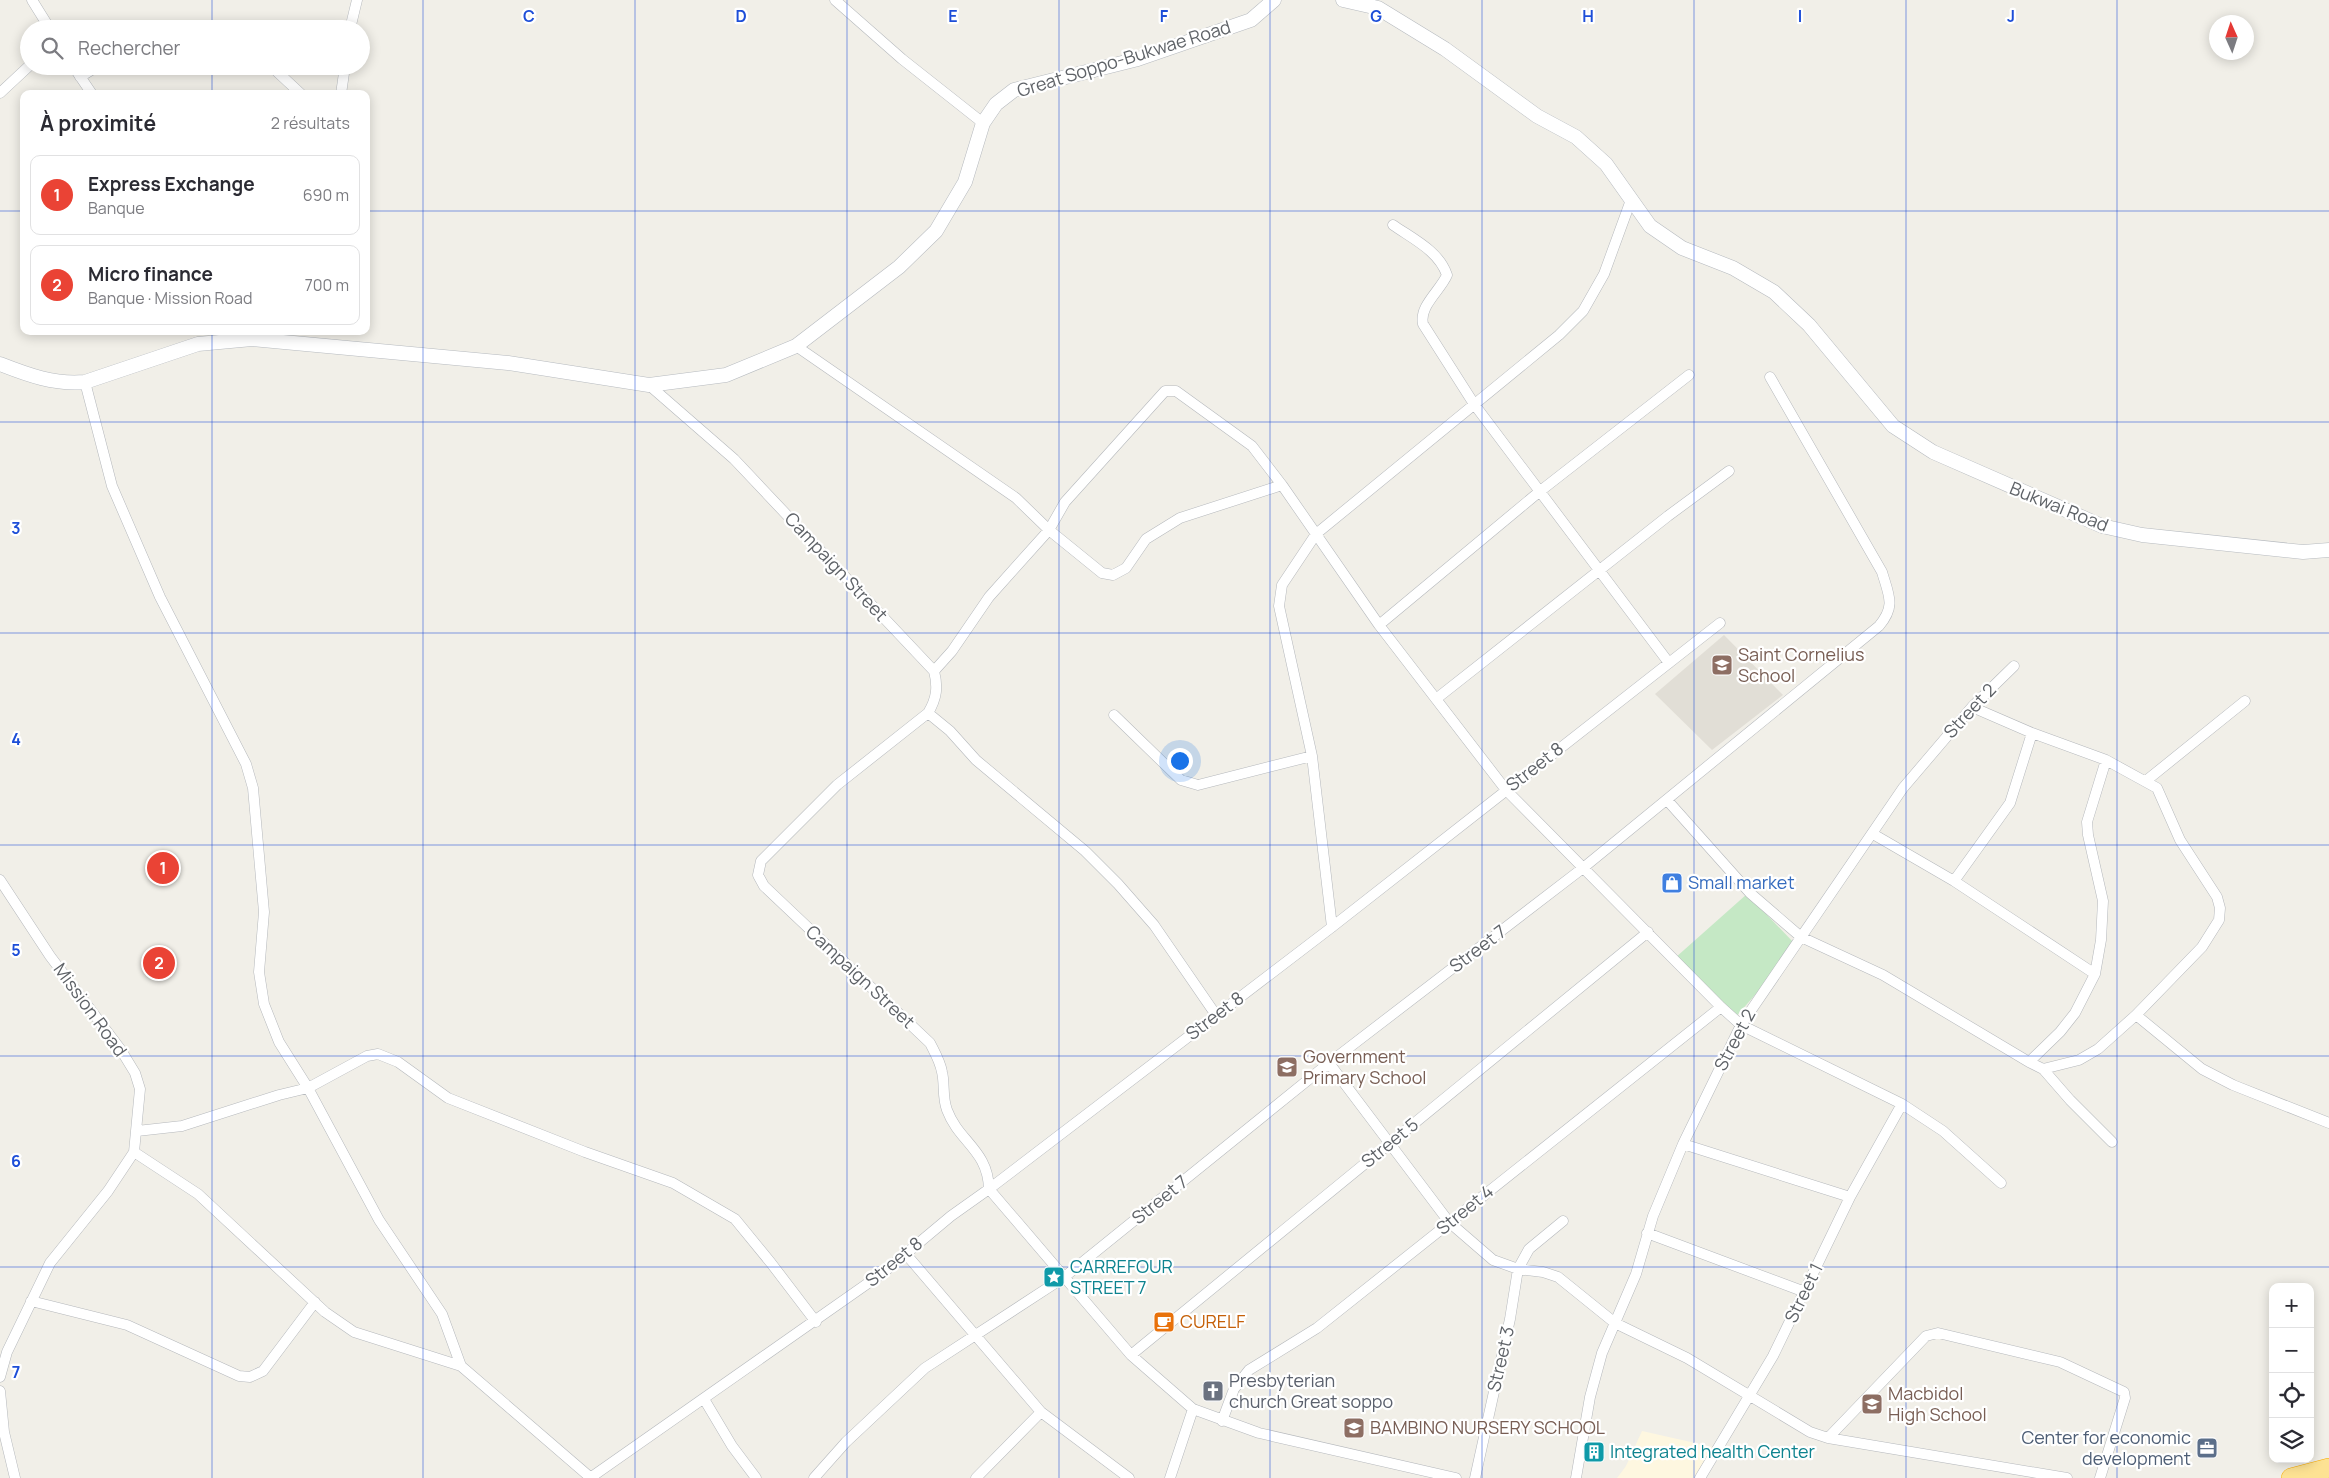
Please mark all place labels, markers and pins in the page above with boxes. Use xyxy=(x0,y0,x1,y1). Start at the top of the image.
place label: Saint Cornelius School xyxy=(1738,642,1865,687)
school or university icon: Saint Cornelius School xyxy=(1710,653,1734,677)
pin: 1 xyxy=(147,849,179,887)
place label: Small market xyxy=(1688,870,1795,894)
shop icon: Small market xyxy=(1660,871,1684,895)
pin: 2 xyxy=(143,944,175,982)
place label: Government Primary School xyxy=(1303,1044,1427,1089)
school or university icon: Government Primary School xyxy=(1275,1055,1299,1079)
place label: CARREFOUR STREET 7 xyxy=(1070,1254,1173,1299)
place icon: CARREFOUR STREET 7 xyxy=(1042,1265,1066,1289)
place label: CURELF xyxy=(1180,1309,1245,1333)
cafe icon: CURELF xyxy=(1152,1310,1176,1334)
place label: Presbyterian church Great soppo xyxy=(1229,1368,1393,1413)
church icon: Presbyterian church Great soppo xyxy=(1201,1379,1225,1403)
place label: Macbidol High School xyxy=(1888,1381,1987,1426)
school or university icon: Macbidol High School xyxy=(1860,1392,1884,1416)
place label: BAMBINO NURSERY SCHOOL xyxy=(1370,1415,1605,1439)
school or university icon: BAMBINO NURSERY SCHOOL xyxy=(1342,1416,1366,1440)
place label: Center for economic development xyxy=(2021,1425,2191,1470)
office icon: Center for economic development xyxy=(2195,1436,2219,1460)
place label: Integrated health Center xyxy=(1610,1439,1816,1463)
building icon: Integrated health Center xyxy=(1582,1440,1606,1464)

